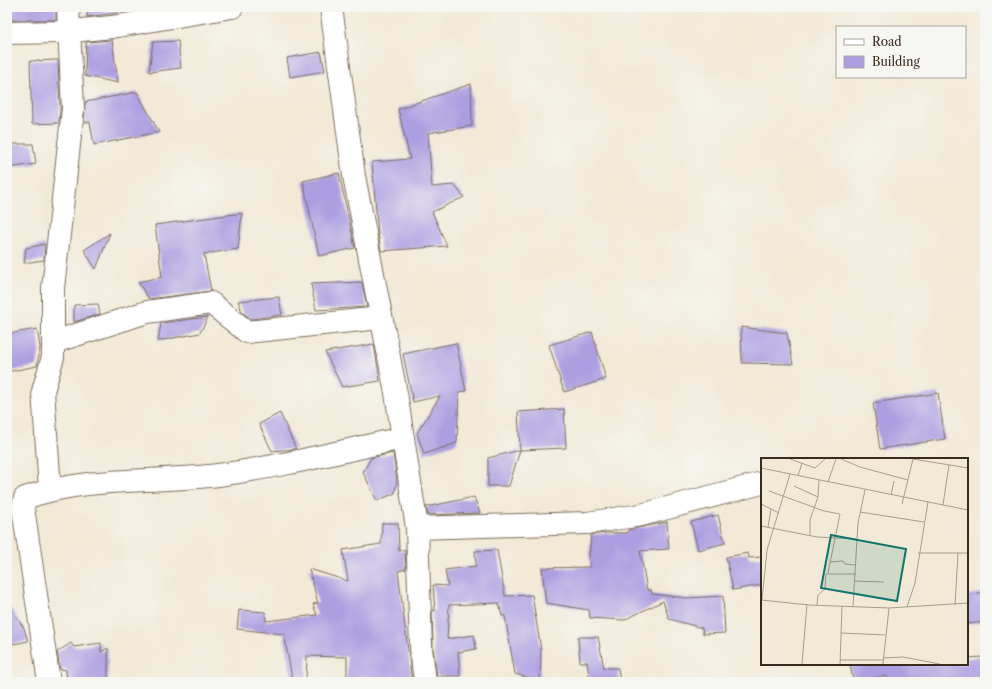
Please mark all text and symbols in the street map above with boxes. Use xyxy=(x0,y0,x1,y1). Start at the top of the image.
legend xyxy=(836,26,966,78)
text: Road xyxy=(872,34,902,49)
text: Building xyxy=(872,54,920,69)
inset map xyxy=(761,458,968,665)

